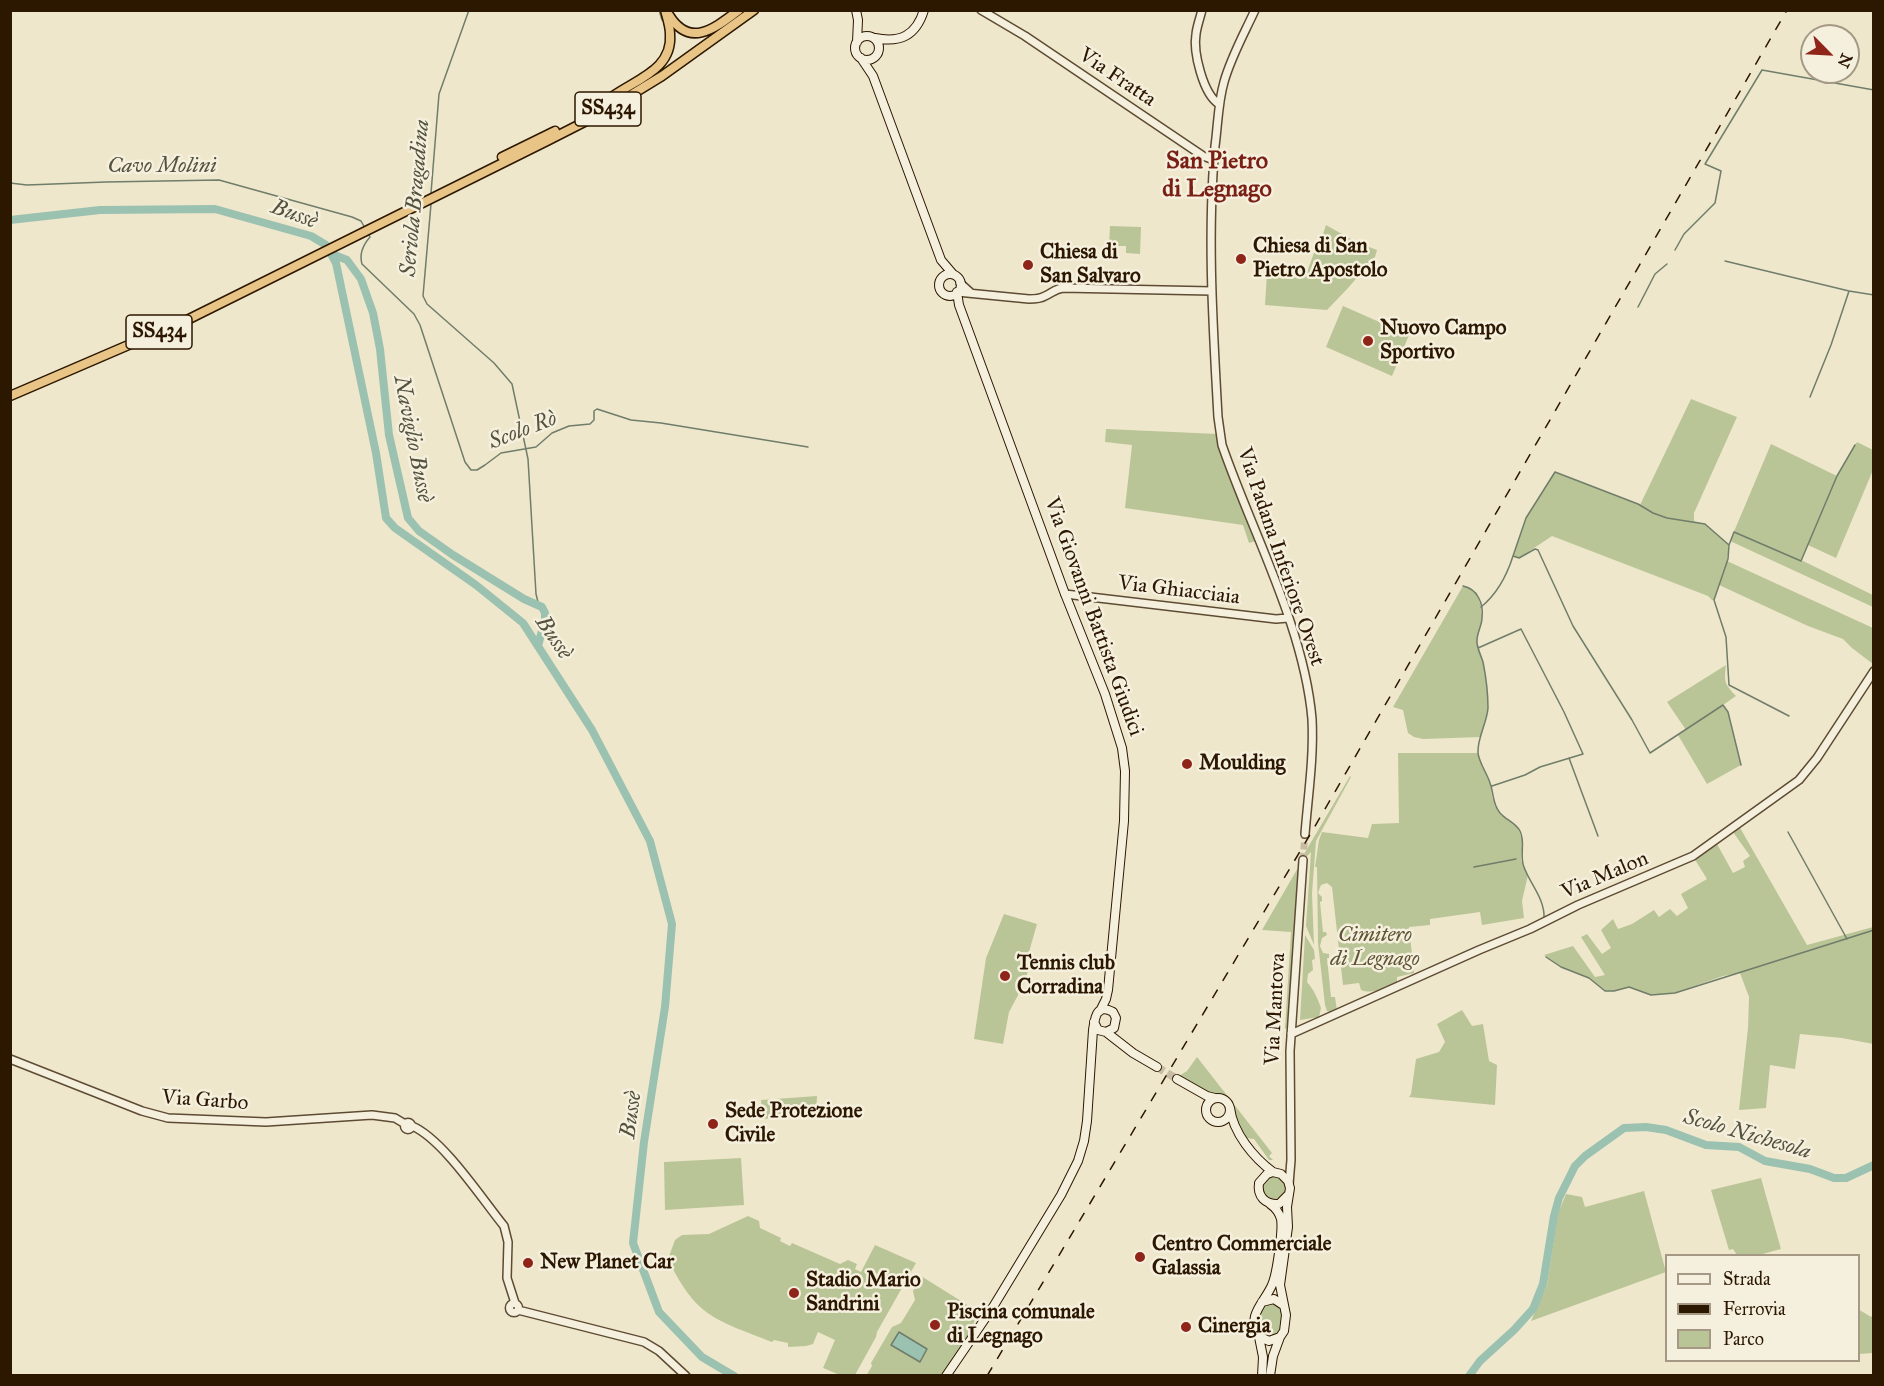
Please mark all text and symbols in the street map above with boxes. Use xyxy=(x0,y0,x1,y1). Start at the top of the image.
north arrow xyxy=(1800,24,1860,84)
street label: Via Fratta xyxy=(1074,43,1160,113)
text: N xyxy=(1834,51,1857,71)
road number: SS434 xyxy=(575,92,641,126)
water label: Seriola Bragadina xyxy=(396,118,436,278)
district label: San Pietro di Legnago xyxy=(1162,148,1272,204)
water label: Cavo Molini xyxy=(107,154,217,180)
water label: Bussè xyxy=(267,195,321,235)
place label: Chiesa di San Pietro Apostolo xyxy=(1253,234,1387,284)
place label: Chiesa di San Salvaro xyxy=(1040,240,1141,290)
marker: Chiesa di San Pietro Apostolo xyxy=(1234,252,1248,266)
marker: Chiesa di San Salvaro xyxy=(1021,258,1035,272)
road number: SS434 xyxy=(126,315,192,349)
place label: Nuovo Campo Sportivo xyxy=(1380,316,1507,366)
marker: Nuovo Campo Sportivo xyxy=(1361,334,1375,348)
water label: Naviglio Bussè xyxy=(387,374,437,504)
water label: Scolo Rò xyxy=(485,406,561,456)
street label: Via Padana Inferiore Ovest xyxy=(1231,444,1329,670)
street label: Via Giovanni Battista Giudici xyxy=(1038,494,1148,740)
street label: Via Ghiacciaia xyxy=(1117,571,1241,611)
water label: Bussè xyxy=(529,611,577,665)
place label: Moulding xyxy=(1199,751,1285,777)
marker: Moulding xyxy=(1180,757,1194,771)
street label: Via Malon xyxy=(1558,846,1652,906)
park label: Cimitero di Legnago xyxy=(1330,923,1420,973)
place label: Tennis club Corradina xyxy=(1017,951,1115,1001)
street label: Via Mantova xyxy=(1260,952,1292,1066)
marker: Tennis club Corradina xyxy=(998,969,1012,983)
street label: Via Garbo xyxy=(161,1085,249,1117)
water label: Bussè xyxy=(616,1090,648,1140)
place label: Sede Protezione Civile xyxy=(725,1099,862,1149)
water label: Scolo Nichesola xyxy=(1680,1104,1814,1166)
marker: Sede Protezione Civile xyxy=(706,1117,720,1131)
place label: Centro Commerciale Galassia xyxy=(1152,1232,1331,1282)
place label: New Planet Car xyxy=(540,1250,674,1276)
marker: Centro Commerciale Galassia xyxy=(1133,1250,1147,1264)
legend xyxy=(1665,1254,1860,1362)
marker: New Planet Car xyxy=(521,1256,535,1270)
place label: Stadio Mario Sandrini xyxy=(806,1268,921,1318)
text: Strada xyxy=(1723,1268,1771,1290)
marker: Stadio Mario Sandrini xyxy=(787,1286,801,1300)
text: Ferrovia xyxy=(1723,1298,1786,1320)
place label: Piscina comunale di Legnago xyxy=(947,1300,1095,1350)
place label: Cinergia xyxy=(1198,1314,1271,1340)
marker: Piscina comunale di Legnago xyxy=(928,1318,942,1332)
marker: Cinergia xyxy=(1179,1320,1193,1334)
text: Parco xyxy=(1723,1328,1764,1350)

